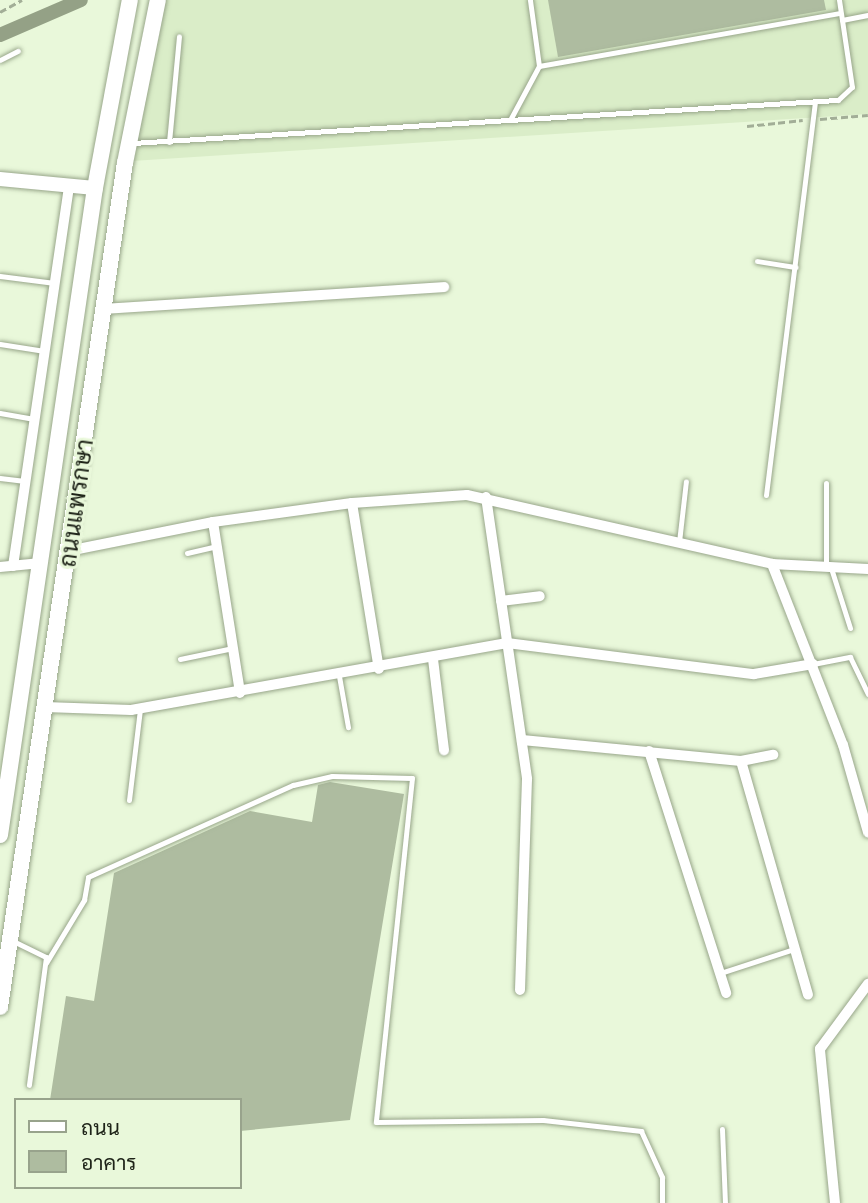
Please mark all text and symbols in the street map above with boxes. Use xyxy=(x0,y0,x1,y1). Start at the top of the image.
street label: ถนนแพรกษา xyxy=(52,437,98,569)
legend xyxy=(14,1098,242,1189)
text: ถนน xyxy=(81,1114,120,1139)
text: อาคาร xyxy=(81,1149,137,1174)

